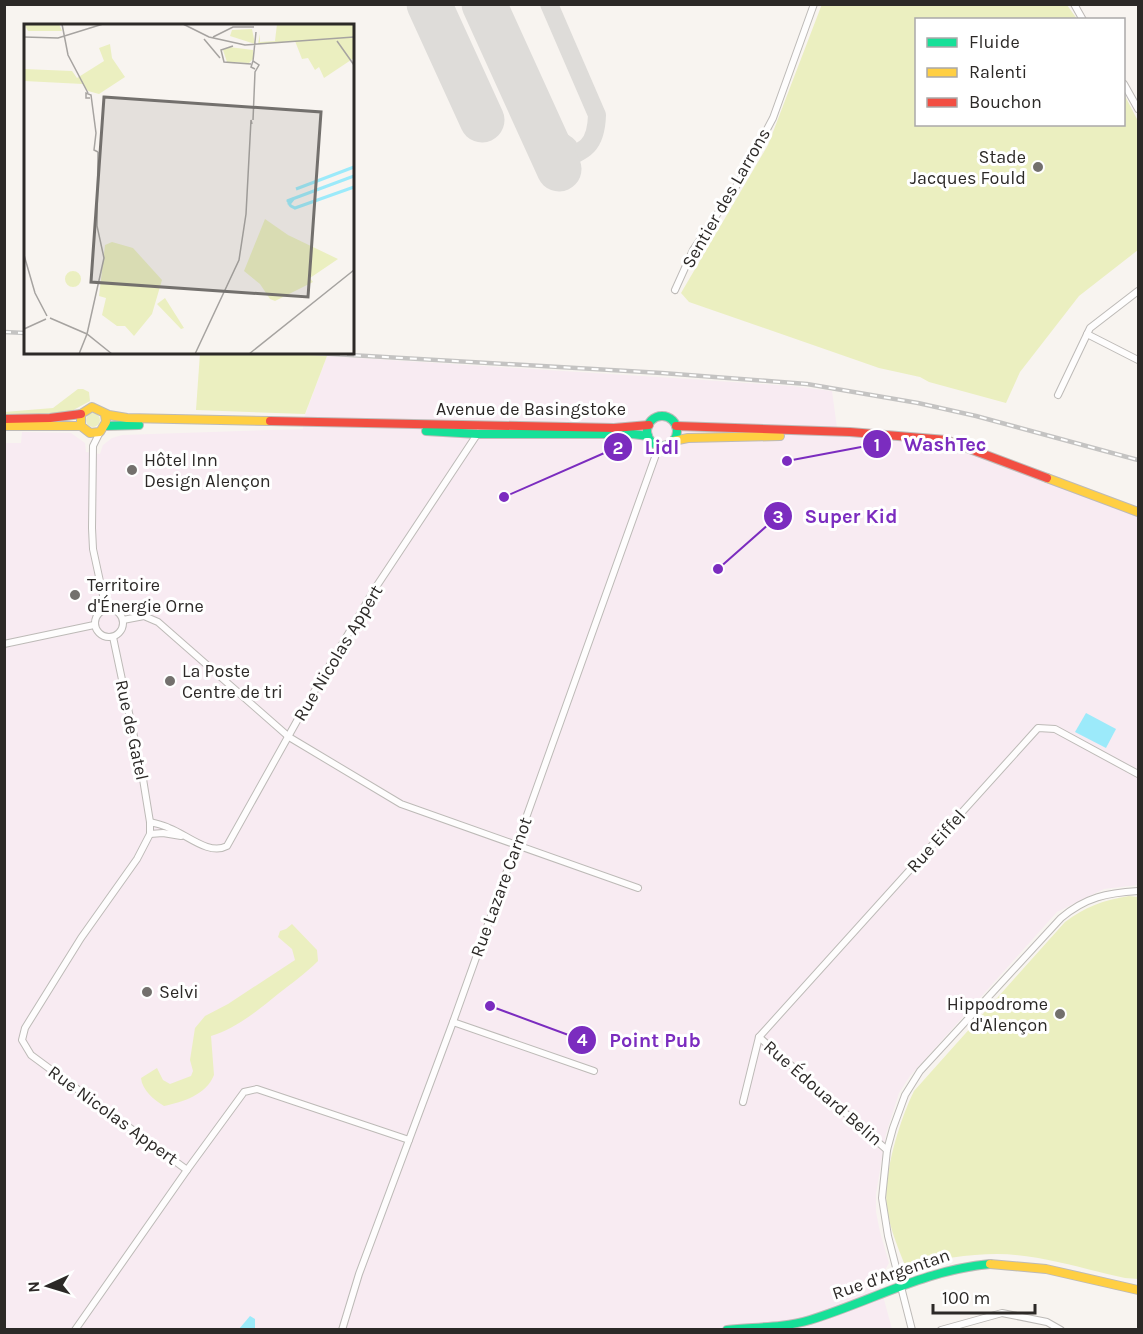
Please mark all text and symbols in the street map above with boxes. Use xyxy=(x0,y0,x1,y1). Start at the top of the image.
legend xyxy=(915,18,1125,126)
inset map xyxy=(24,24,354,354)
text: Fluide xyxy=(969,31,1020,53)
text: Ralenti xyxy=(969,61,1027,83)
text: Bouchon xyxy=(969,91,1042,113)
street label: Sentier des Larrons xyxy=(677,124,775,272)
place label: Stade Jacques Fould xyxy=(910,146,1026,189)
marker: Stade Jacques Fould xyxy=(1031,160,1045,174)
street label: Avenue de Basingstoke xyxy=(436,398,626,420)
callout: WashTec xyxy=(862,425,999,463)
callout: Lidl xyxy=(603,428,691,466)
text: WashTec xyxy=(904,433,986,456)
text: 1 xyxy=(874,434,880,456)
text: Lidl xyxy=(645,436,679,459)
text: 2 xyxy=(613,437,623,459)
place label: Hôtel Inn Design Alençon xyxy=(144,449,271,492)
marker: Hôtel Inn Design Alençon xyxy=(125,463,139,477)
callout: Super Kid xyxy=(763,497,910,535)
text: Super Kid xyxy=(805,505,897,528)
text: 3 xyxy=(772,506,784,528)
place label: Territoire d'Énergie Orne xyxy=(87,574,204,617)
street label: Rue Nicolas Appert xyxy=(289,581,387,725)
marker: Territoire d'Énergie Orne xyxy=(68,588,82,602)
place label: La Poste Centre de tri xyxy=(182,660,283,703)
marker: La Poste Centre de tri xyxy=(163,674,177,688)
street label: Rue de Gatel xyxy=(111,678,153,782)
street label: Rue Eiffel xyxy=(902,805,970,877)
street label: Rue Lazare Carnot xyxy=(465,814,537,960)
place label: Selvi xyxy=(159,981,199,1003)
marker: Selvi xyxy=(140,985,154,999)
place label: Hippodrome d'Alençon xyxy=(947,993,1048,1036)
marker: Hippodrome d'Alençon xyxy=(1053,1007,1067,1021)
callout: Point Pub xyxy=(567,1021,713,1059)
text: 4 xyxy=(577,1029,588,1051)
text: Point Pub xyxy=(609,1029,701,1052)
street label: Rue Édouard Belin xyxy=(759,1035,887,1151)
street label: Rue Nicolas Appert xyxy=(44,1061,182,1170)
street label: Rue d'Argentan xyxy=(829,1244,953,1304)
north arrow xyxy=(18,1256,78,1316)
scale bar xyxy=(933,1277,1035,1315)
text: N xyxy=(24,1281,43,1293)
text: 100 m xyxy=(942,1287,990,1309)

